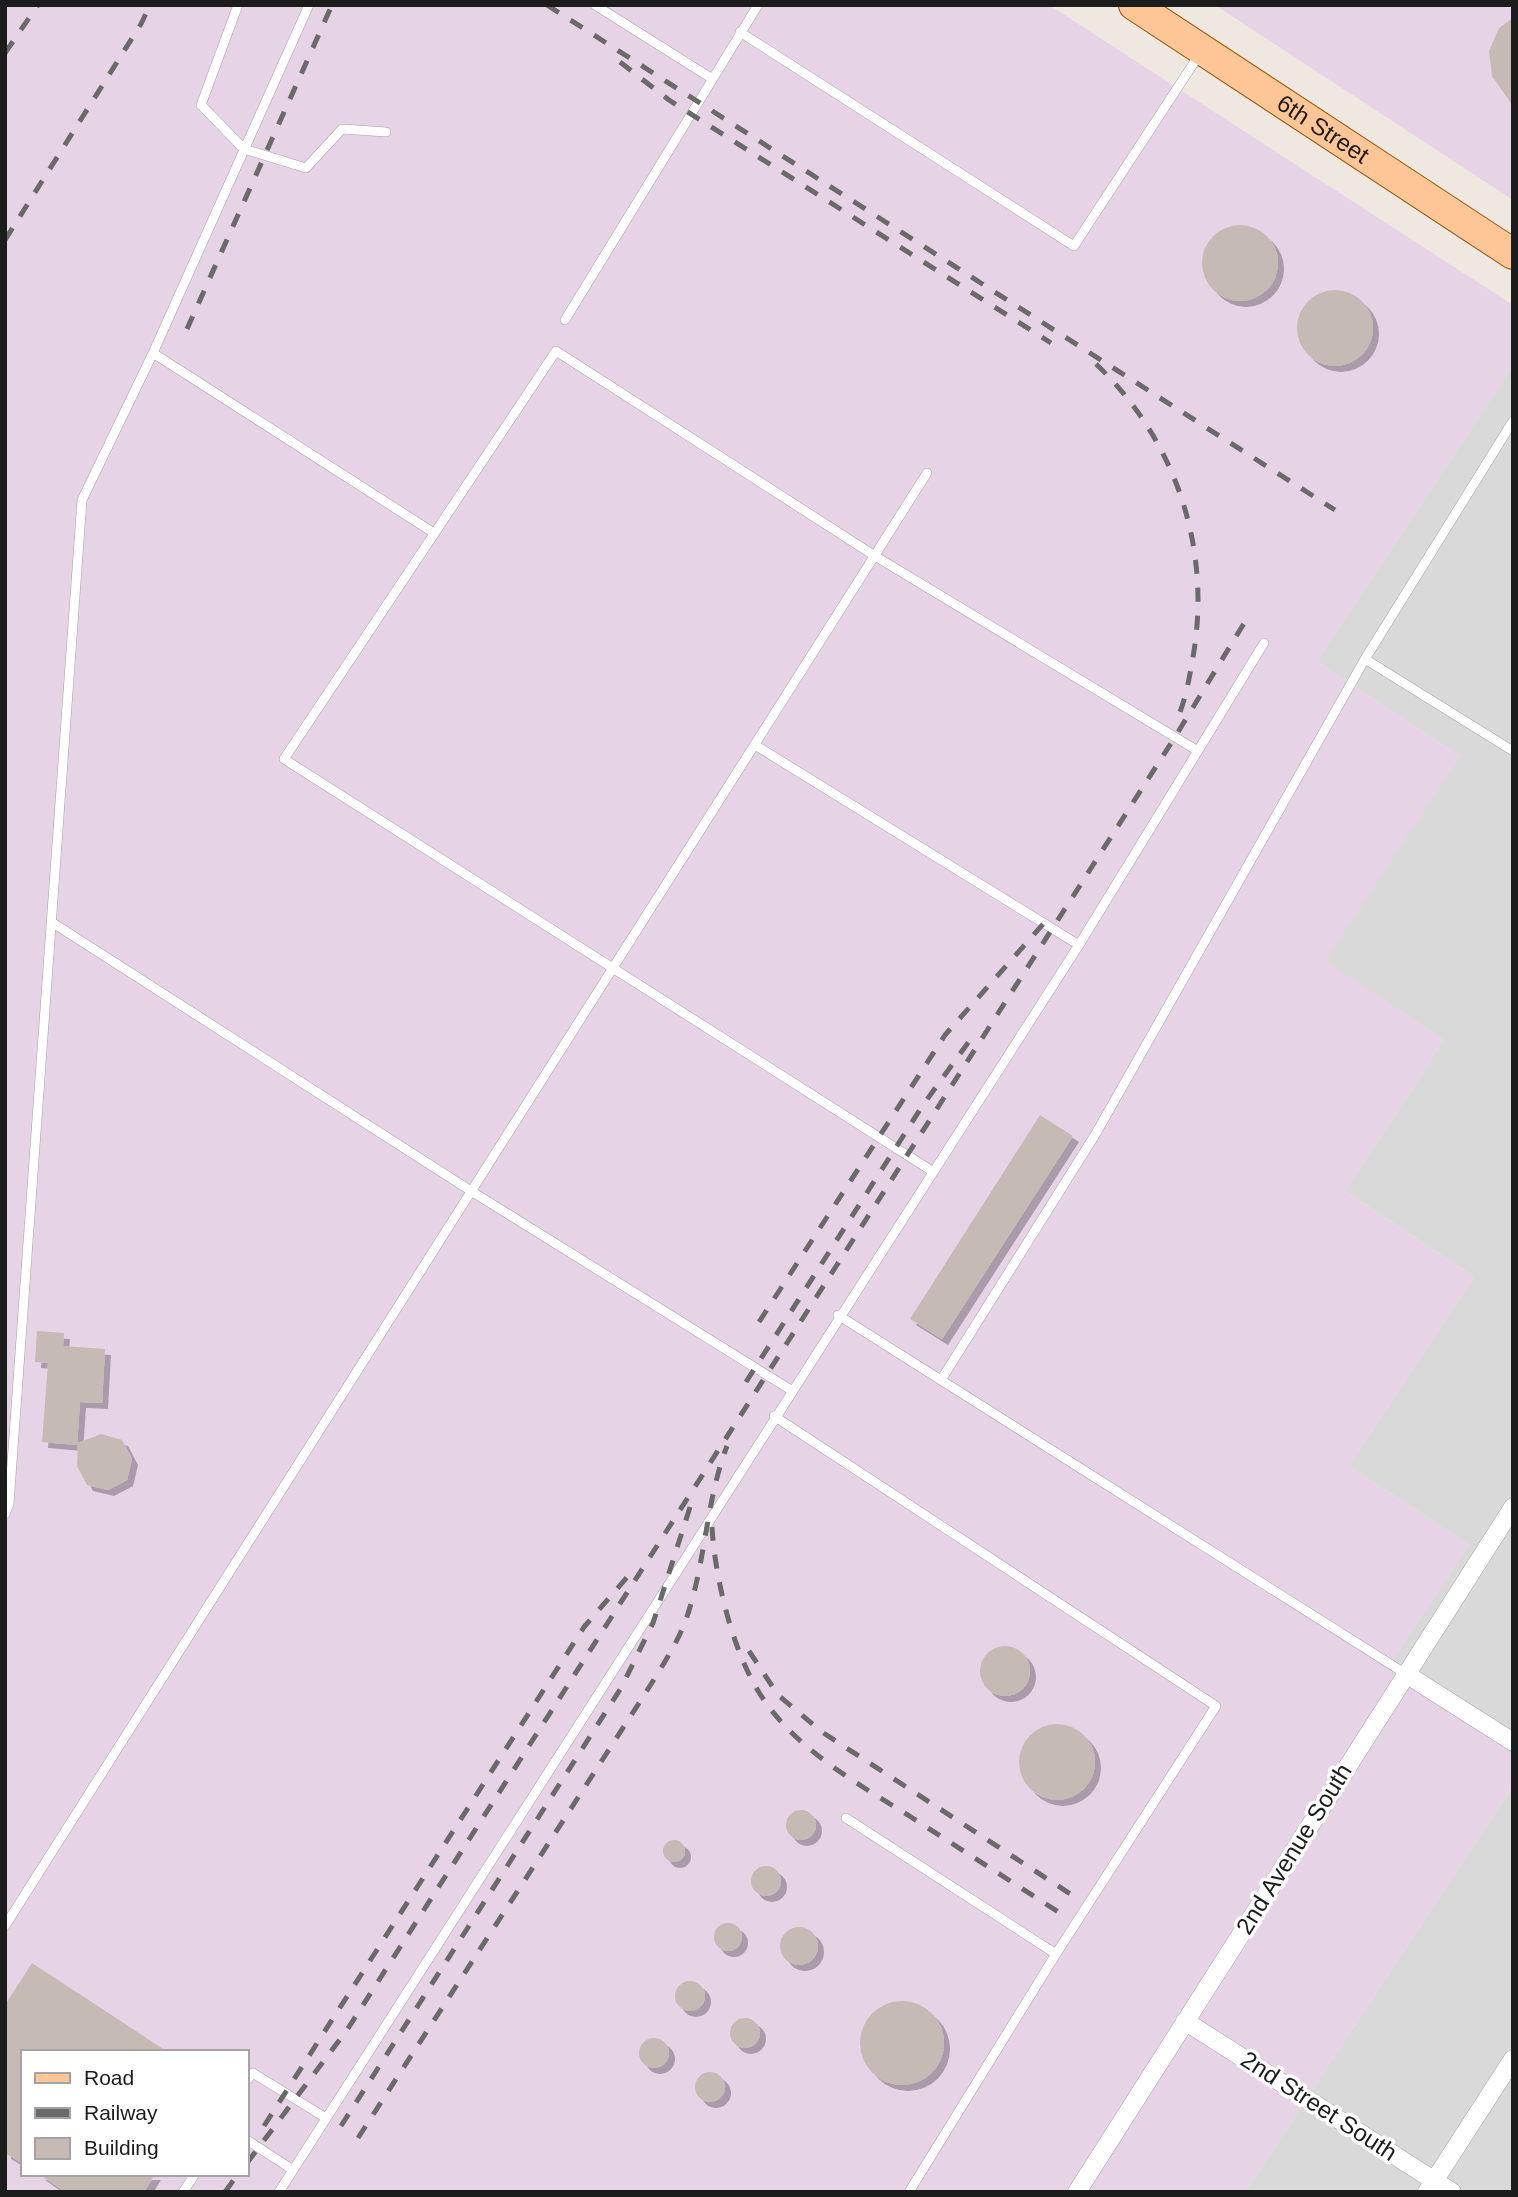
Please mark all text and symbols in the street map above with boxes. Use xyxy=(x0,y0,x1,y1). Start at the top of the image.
street label: 6th Street xyxy=(1272,89,1374,169)
street label: 2nd Avenue South xyxy=(1230,1759,1357,1939)
street label: 2nd Street South xyxy=(1236,2045,1402,2166)
legend xyxy=(21,2050,248,2176)
text: Road xyxy=(84,2066,134,2089)
text: Railway xyxy=(84,2101,158,2124)
text: Building xyxy=(84,2136,159,2159)

